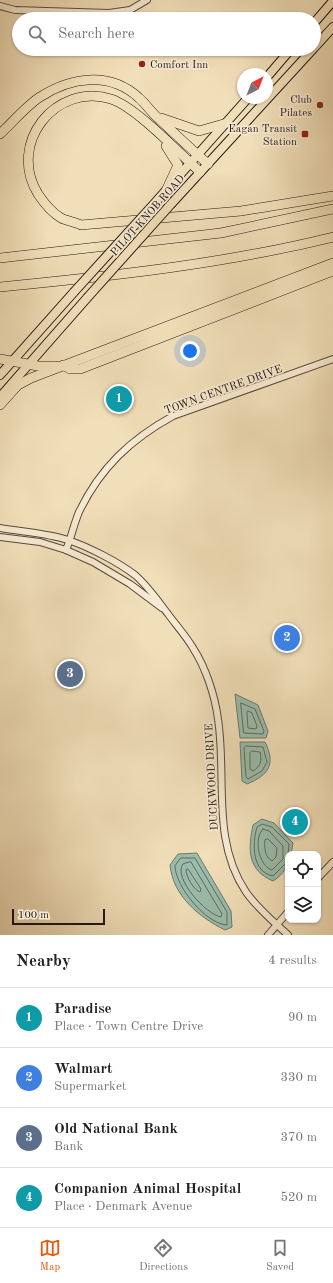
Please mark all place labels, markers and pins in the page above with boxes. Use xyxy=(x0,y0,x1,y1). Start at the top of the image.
marker: Comfort Inn xyxy=(137,59,147,69)
place label: Comfort Inn xyxy=(150,60,208,71)
place label: Club Pilates xyxy=(279,95,312,119)
marker: Club Pilates xyxy=(315,100,325,110)
place label: Eagan Transit Station xyxy=(228,124,297,148)
marker: Eagan Transit Station xyxy=(300,129,310,139)
pin: 1 xyxy=(106,384,132,414)
pin: 2 xyxy=(274,623,300,653)
pin: 3 xyxy=(57,659,83,689)
pin: 4 xyxy=(282,807,308,837)

